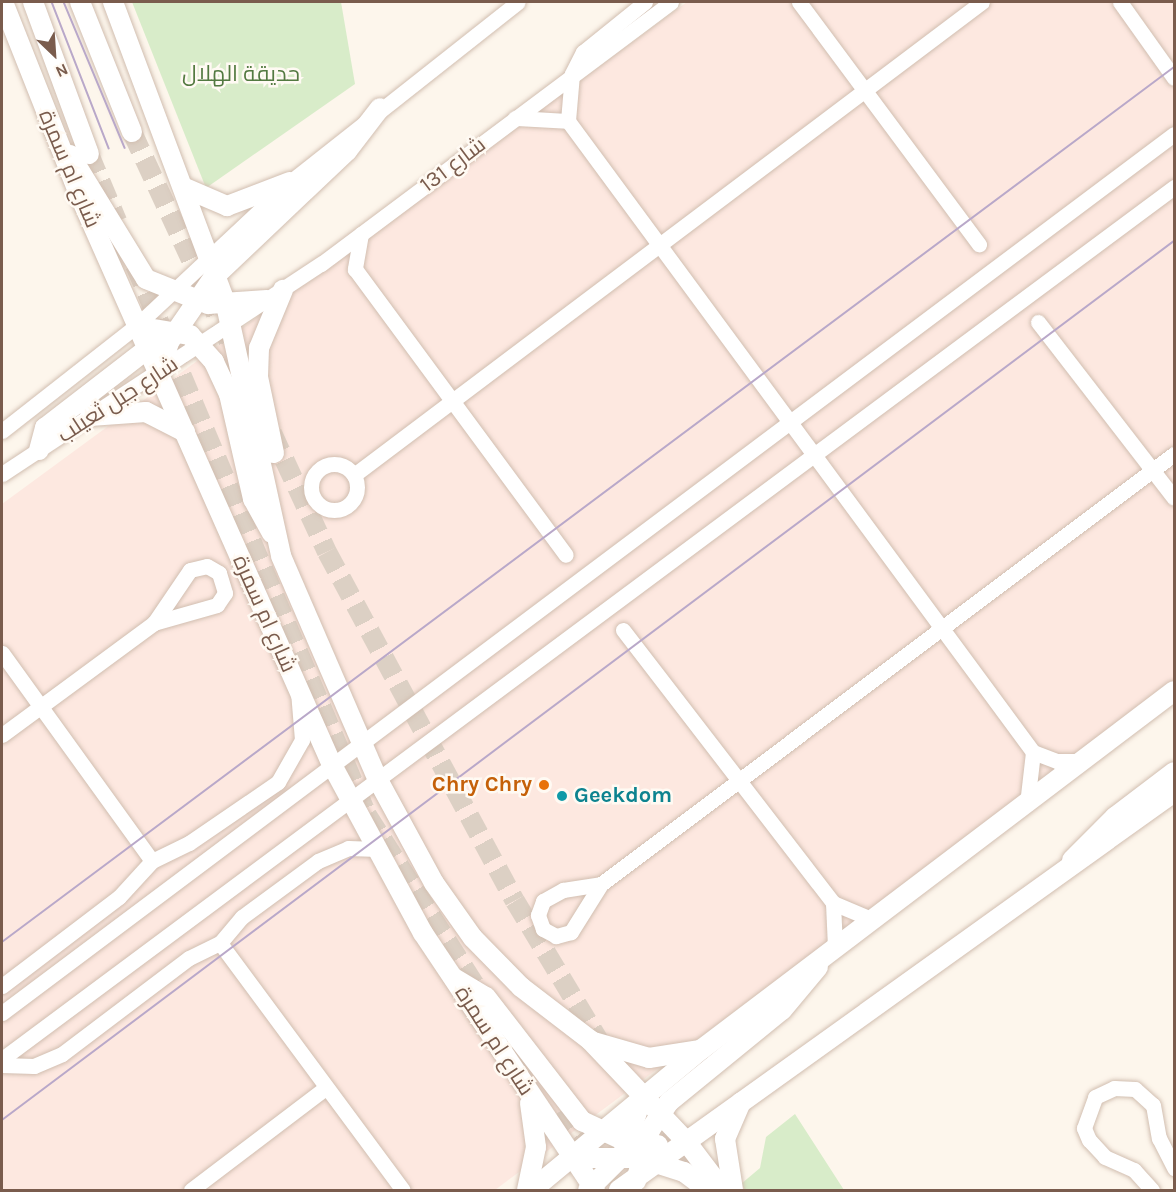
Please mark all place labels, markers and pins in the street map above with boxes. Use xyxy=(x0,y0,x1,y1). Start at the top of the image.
place label: Chry Chry xyxy=(432,772,532,798)
marker: Chry Chry xyxy=(537,778,551,792)
place label: Geekdom xyxy=(574,783,672,809)
marker: Geekdom xyxy=(555,789,569,803)

